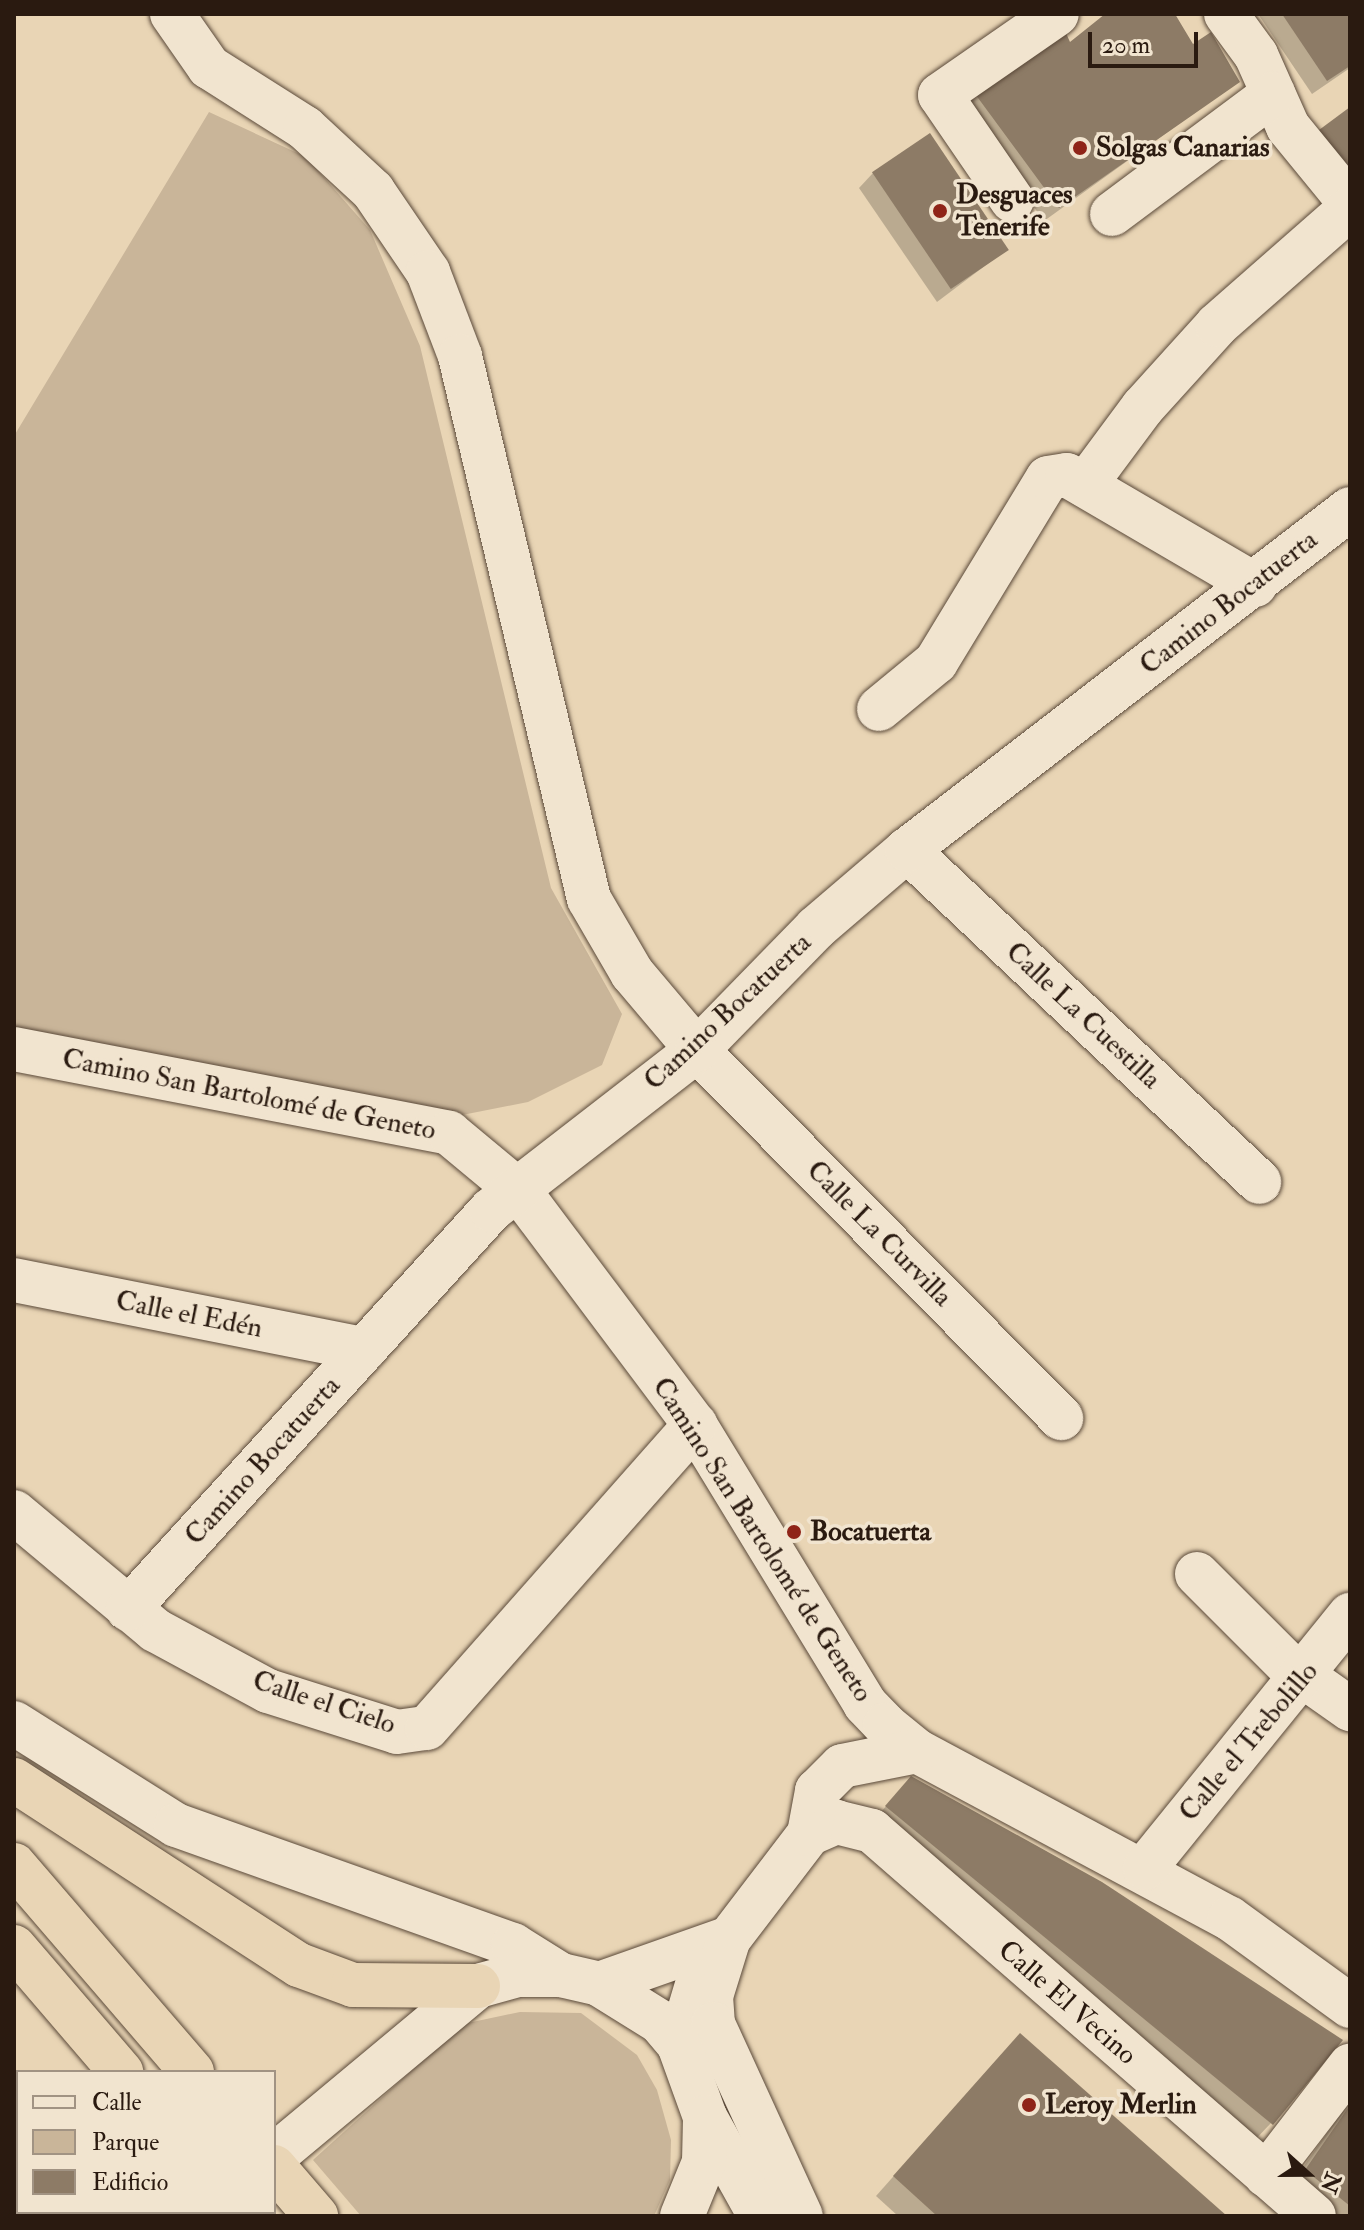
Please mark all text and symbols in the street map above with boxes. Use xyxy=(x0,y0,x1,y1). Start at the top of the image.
scale bar xyxy=(1092,16,1202,66)
text: 20 m xyxy=(1102,30,1150,61)
place label: Solgas Canarias xyxy=(1096,131,1270,165)
marker: Solgas Canarias xyxy=(1071,139,1089,157)
place label: Desguaces Tenerife xyxy=(956,178,1073,244)
marker: Desguaces Tenerife xyxy=(931,202,949,220)
street label: Camino Bocatuerta xyxy=(1134,523,1324,683)
street label: Camino Bocatuerta xyxy=(638,926,818,1098)
street label: Calle La Cuestilla xyxy=(998,936,1168,1096)
street label: Camino San Bartolomé de Geneto xyxy=(59,1042,439,1148)
street label: Calle La Curvilla xyxy=(799,1154,959,1314)
street label: Calle el Edén xyxy=(113,1284,265,1346)
street label: Camino Bocatuerta xyxy=(178,1370,348,1552)
street label: Camino San Bartolomé de Geneto xyxy=(644,1372,880,1708)
place label: Bocatuerta xyxy=(810,1515,931,1549)
marker: Bocatuerta xyxy=(785,1523,803,1541)
street label: Calle el Trebolillo xyxy=(1173,1655,1325,1829)
street label: Calle el Cielo xyxy=(248,1664,400,1742)
street label: Calle El Vecino xyxy=(991,1934,1143,2072)
legend xyxy=(16,2070,276,2214)
text: Calle xyxy=(92,2087,142,2118)
place label: Leroy Merlin xyxy=(1045,2088,1197,2122)
marker: Leroy Merlin xyxy=(1020,2096,1038,2114)
text: Parque xyxy=(92,2127,159,2158)
north arrow xyxy=(1268,2134,1348,2214)
text: Edificio xyxy=(92,2167,168,2198)
text: N xyxy=(1314,2168,1347,2197)

